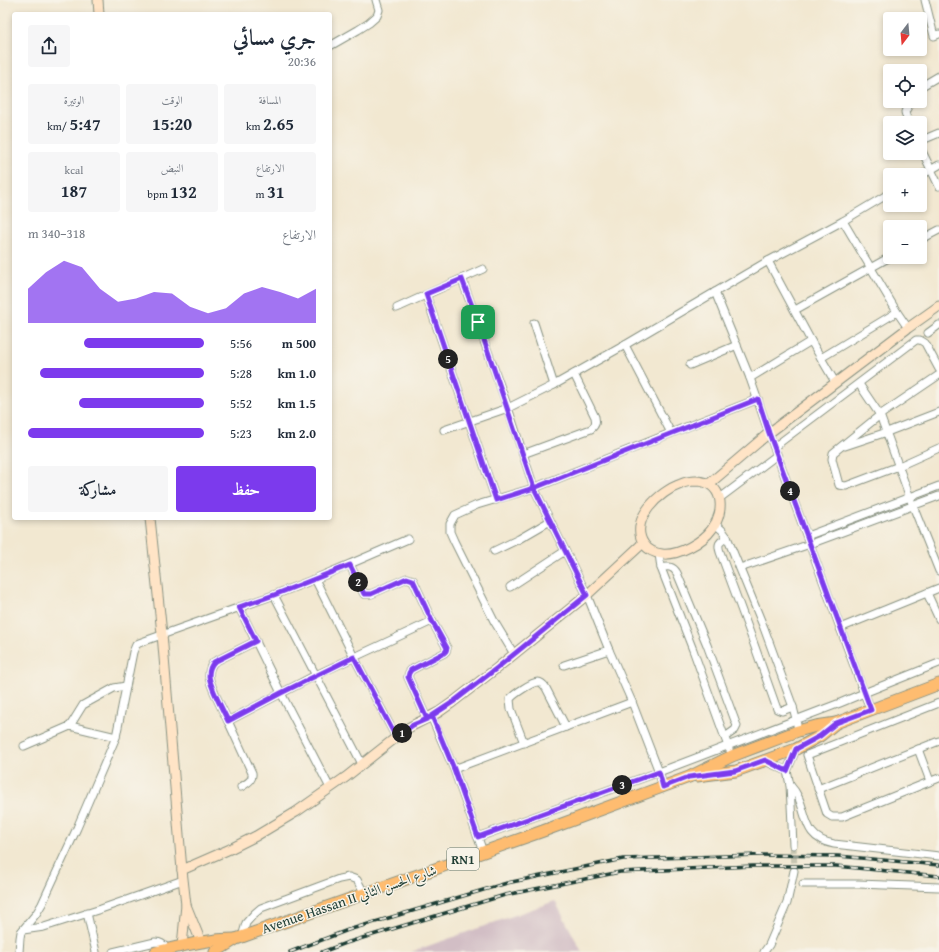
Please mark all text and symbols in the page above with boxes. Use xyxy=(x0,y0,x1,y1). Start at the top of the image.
north arrow xyxy=(883,12,927,56)
map controls xyxy=(883,12,927,264)
text: جري مسائي xyxy=(233,21,316,53)
button: share xyxy=(28,25,70,67)
text: 20:36 xyxy=(288,52,316,71)
button: locate xyxy=(883,64,927,108)
text: الوتيرة xyxy=(64,92,84,108)
text: الوقت xyxy=(161,92,183,108)
text: المسافة xyxy=(259,92,281,108)
text: 5:47 xyxy=(69,111,101,136)
text: 15:20 xyxy=(152,111,192,136)
text: 2.65 xyxy=(263,111,294,136)
button: layers xyxy=(883,116,927,160)
text: /km xyxy=(47,118,69,134)
text: km xyxy=(246,118,263,134)
text: النبض xyxy=(161,160,183,176)
text: الارتفاع xyxy=(256,160,284,176)
text: kcal xyxy=(65,162,83,178)
button: + xyxy=(883,168,927,212)
text: 187 xyxy=(61,178,87,203)
text: 132 xyxy=(170,179,197,204)
text: 31 xyxy=(267,179,285,204)
text: bpm xyxy=(147,186,170,202)
text: m xyxy=(255,186,267,202)
button: − xyxy=(883,220,927,264)
text: 318–340 m xyxy=(28,224,85,243)
text: الارتفاع xyxy=(282,225,316,244)
pin xyxy=(461,305,495,339)
icon: arrive xyxy=(467,311,489,333)
text: 5:56 xyxy=(230,334,252,353)
text: 500 m xyxy=(282,334,316,353)
pin: 5 xyxy=(438,349,458,369)
text: 5 xyxy=(445,351,451,367)
text: 5:28 xyxy=(230,364,252,383)
text: 1.0 km xyxy=(277,364,316,383)
text: 5:52 xyxy=(230,394,252,413)
text: 1.5 km xyxy=(277,394,316,413)
text: 5:23 xyxy=(230,424,252,443)
text: 2.0 km xyxy=(277,424,316,443)
button: مشاركة xyxy=(28,466,168,512)
button: حفظ xyxy=(176,466,316,512)
pin: 4 xyxy=(780,481,800,501)
text: 4 xyxy=(787,483,793,499)
pin: 2 xyxy=(348,572,368,592)
text: 2 xyxy=(355,574,361,590)
pin: 1 xyxy=(392,723,412,743)
text: 1 xyxy=(399,725,405,741)
pin: 3 xyxy=(612,775,632,795)
text: 3 xyxy=(619,777,625,793)
road number: RN1 xyxy=(447,848,479,870)
street label: Avenue Hassan II شارع الحسن الثاني xyxy=(259,860,440,940)

